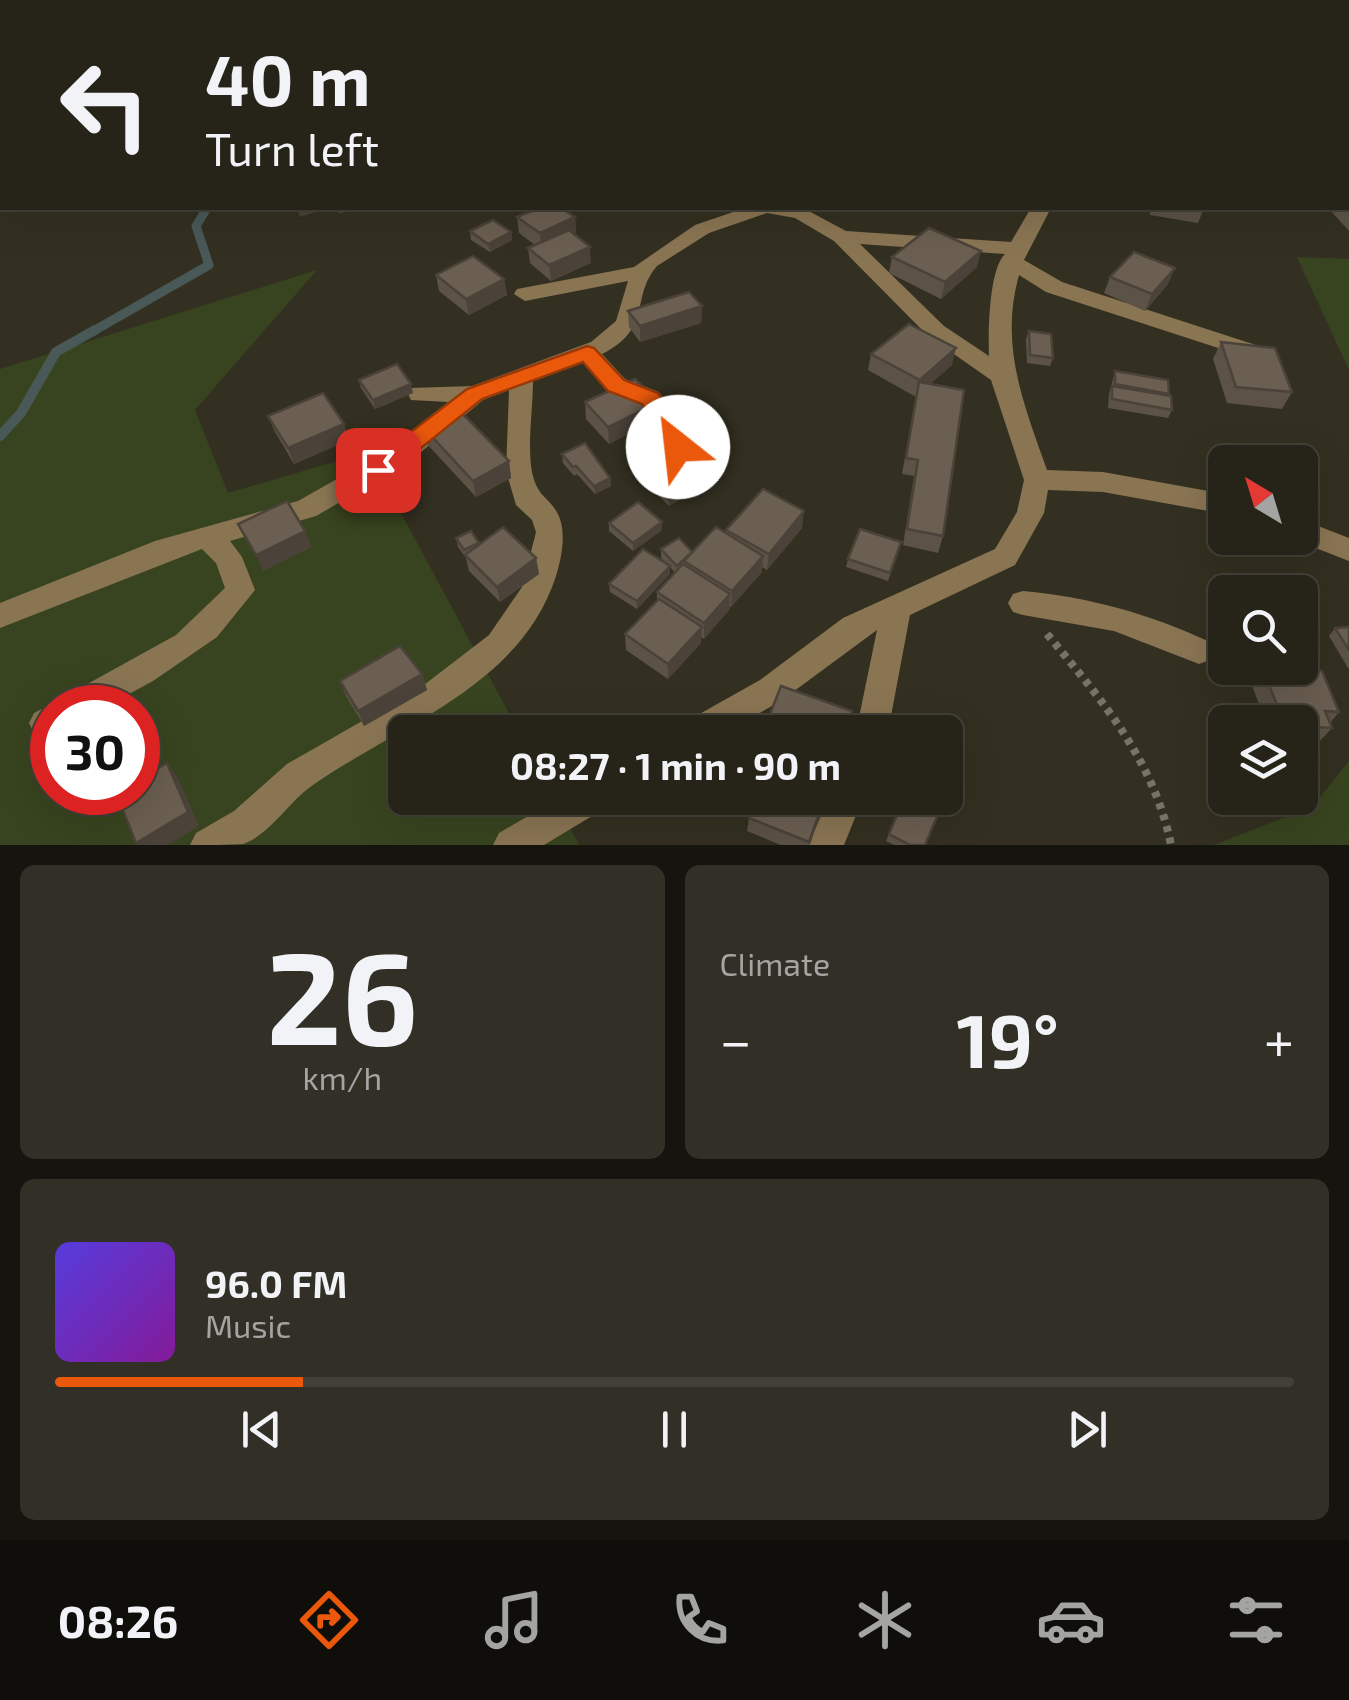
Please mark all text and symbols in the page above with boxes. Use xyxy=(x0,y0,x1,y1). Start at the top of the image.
text: 40 m xyxy=(205,36,371,120)
icon: left xyxy=(40,40,170,170)
text: Turn left xyxy=(205,121,379,175)
position arrow xyxy=(626,395,730,499)
pin xyxy=(336,428,421,513)
icon: arrive xyxy=(351,443,406,498)
north arrow xyxy=(1208,445,1318,555)
map controls xyxy=(1208,445,1318,815)
button: search xyxy=(1208,575,1318,685)
speed limit sign: 30 xyxy=(30,685,160,815)
button: layers xyxy=(1208,705,1318,815)
text: 08:27 · 1 min · 90 m xyxy=(510,742,841,788)
text: 26 xyxy=(266,915,418,1071)
text: Climate xyxy=(720,944,830,982)
text: 19° xyxy=(956,993,1059,1083)
text: − xyxy=(720,1006,752,1072)
text: + xyxy=(1264,1006,1294,1072)
text: km/h xyxy=(303,1058,382,1096)
text: 96.0 FM xyxy=(205,1260,347,1306)
text: Music xyxy=(205,1306,291,1344)
icon: previous xyxy=(234,1402,289,1457)
icon: pause xyxy=(647,1402,702,1457)
icon: next xyxy=(1060,1402,1115,1457)
icon: directions xyxy=(294,1585,364,1655)
icon: music xyxy=(479,1585,549,1655)
icon: phone xyxy=(665,1585,735,1655)
icon: climate xyxy=(850,1585,920,1655)
icon: car xyxy=(1036,1585,1106,1655)
icon: filters xyxy=(1221,1585,1291,1655)
text: 08:26 xyxy=(58,1593,178,1647)

